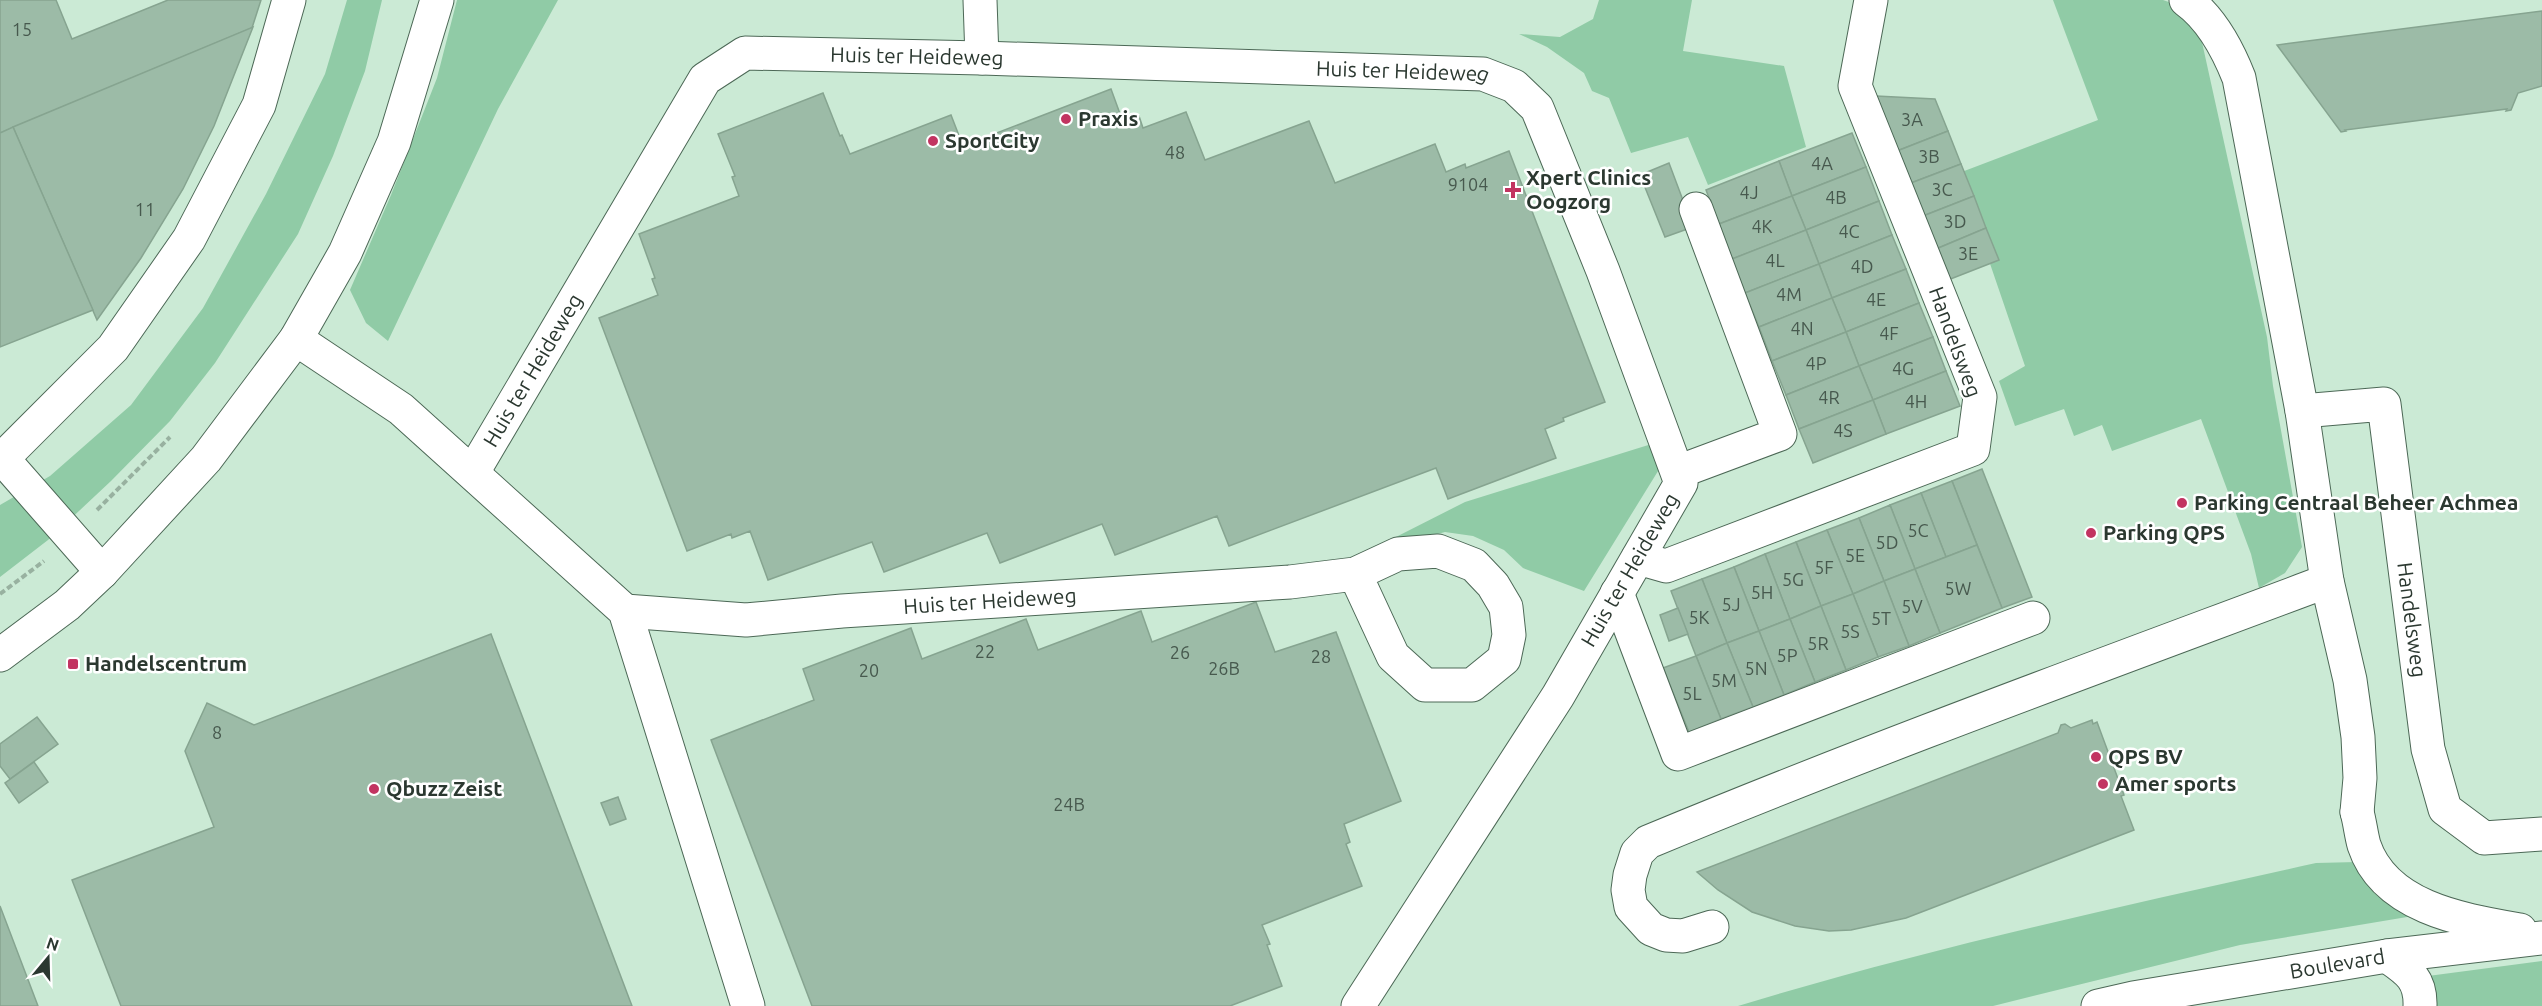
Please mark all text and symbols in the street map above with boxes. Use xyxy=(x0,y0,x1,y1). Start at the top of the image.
house number: 15 xyxy=(12,19,32,39)
street label: Huis ter Heideweg xyxy=(830,42,1004,70)
street label: Huis ter Heideweg xyxy=(1316,56,1494,87)
place label: Praxis xyxy=(1078,106,1138,130)
house number: 3A xyxy=(1901,109,1923,129)
marker: Praxis xyxy=(1059,112,1073,126)
place label: SportCity xyxy=(945,128,1039,152)
marker: SportCity xyxy=(926,134,940,148)
house number: 48 xyxy=(1165,142,1185,162)
house number: 3B xyxy=(1918,146,1940,166)
house number: 4A xyxy=(1811,153,1833,173)
place label: Xpert Clinics Oogzorg xyxy=(1526,165,1651,213)
house number: 9104 xyxy=(1448,174,1488,194)
house number: 3C xyxy=(1931,179,1953,199)
marker: Xpert Clinics Oogzorg xyxy=(1504,181,1522,199)
house number: 4J xyxy=(1739,182,1759,202)
house number: 4B xyxy=(1825,187,1847,207)
house number: 11 xyxy=(135,199,155,219)
house number: 3D xyxy=(1944,211,1966,231)
house number: 4K xyxy=(1751,216,1773,236)
house number: 4C xyxy=(1838,221,1860,241)
house number: 3E xyxy=(1958,243,1978,263)
house number: 4L xyxy=(1765,250,1785,270)
house number: 4D xyxy=(1851,256,1873,276)
street label: Handelsweg xyxy=(1925,283,1987,400)
house number: 4M xyxy=(1776,284,1802,304)
street label: Huis ter Heideweg xyxy=(478,289,587,451)
house number: 4E xyxy=(1866,289,1886,309)
house number: 4N xyxy=(1790,318,1814,338)
house number: 4F xyxy=(1879,323,1899,343)
house number: 4P xyxy=(1806,353,1827,373)
house number: 4G xyxy=(1892,358,1914,378)
house number: 4R xyxy=(1818,387,1840,407)
house number: 4H xyxy=(1905,391,1927,411)
house number: 4S xyxy=(1833,420,1853,440)
street label: Huis ter Heideweg xyxy=(1575,488,1683,651)
place label: Parking Centraal Beheer Achmea xyxy=(2194,490,2518,514)
marker: Parking Centraal Beheer Achmea xyxy=(2175,496,2189,510)
house number: 5C xyxy=(1907,520,1929,540)
place label: Parking QPS xyxy=(2103,520,2225,544)
marker: Parking QPS xyxy=(2084,526,2098,540)
house number: 5D xyxy=(1876,532,1898,552)
house number: 5E xyxy=(1845,545,1865,565)
house number: 5F xyxy=(1814,557,1834,577)
street label: Handelsweg xyxy=(2393,561,2432,679)
house number: 5G xyxy=(1782,569,1804,589)
house number: 5W xyxy=(1945,578,1972,598)
house number: 5H xyxy=(1751,582,1773,602)
street label: Huis ter Heideweg xyxy=(903,583,1077,618)
house number: 5J xyxy=(1721,594,1741,614)
house number: 5V xyxy=(1901,596,1923,616)
house number: 5K xyxy=(1688,607,1710,627)
house number: 5T xyxy=(1871,608,1891,628)
house number: 5S xyxy=(1840,621,1860,641)
house number: 5R xyxy=(1807,633,1829,653)
house number: 22 xyxy=(975,641,995,661)
house number: 26 xyxy=(1170,642,1190,662)
house number: 5P xyxy=(1777,645,1798,665)
house number: 28 xyxy=(1311,646,1331,666)
place label: Handelscentrum xyxy=(85,651,247,675)
marker: Handelscentrum xyxy=(66,657,80,671)
house number: 26B xyxy=(1208,658,1240,678)
house number: 5N xyxy=(1744,658,1768,678)
house number: 20 xyxy=(859,660,879,680)
house number: 5M xyxy=(1711,670,1737,690)
house number: 5L xyxy=(1682,683,1702,703)
house number: 8 xyxy=(212,722,222,742)
place label: QPS BV xyxy=(2108,744,2183,768)
marker: QPS BV xyxy=(2089,750,2103,764)
place label: Amer sports xyxy=(2115,771,2236,795)
place label: Qbuzz Zeist xyxy=(386,776,502,800)
marker: Amer sports xyxy=(2096,777,2110,791)
marker: Qbuzz Zeist xyxy=(367,782,381,796)
house number: 24B xyxy=(1053,794,1085,814)
north arrow xyxy=(18,928,78,988)
text: N xyxy=(44,933,61,954)
street label: Boulevard xyxy=(2288,944,2386,983)

